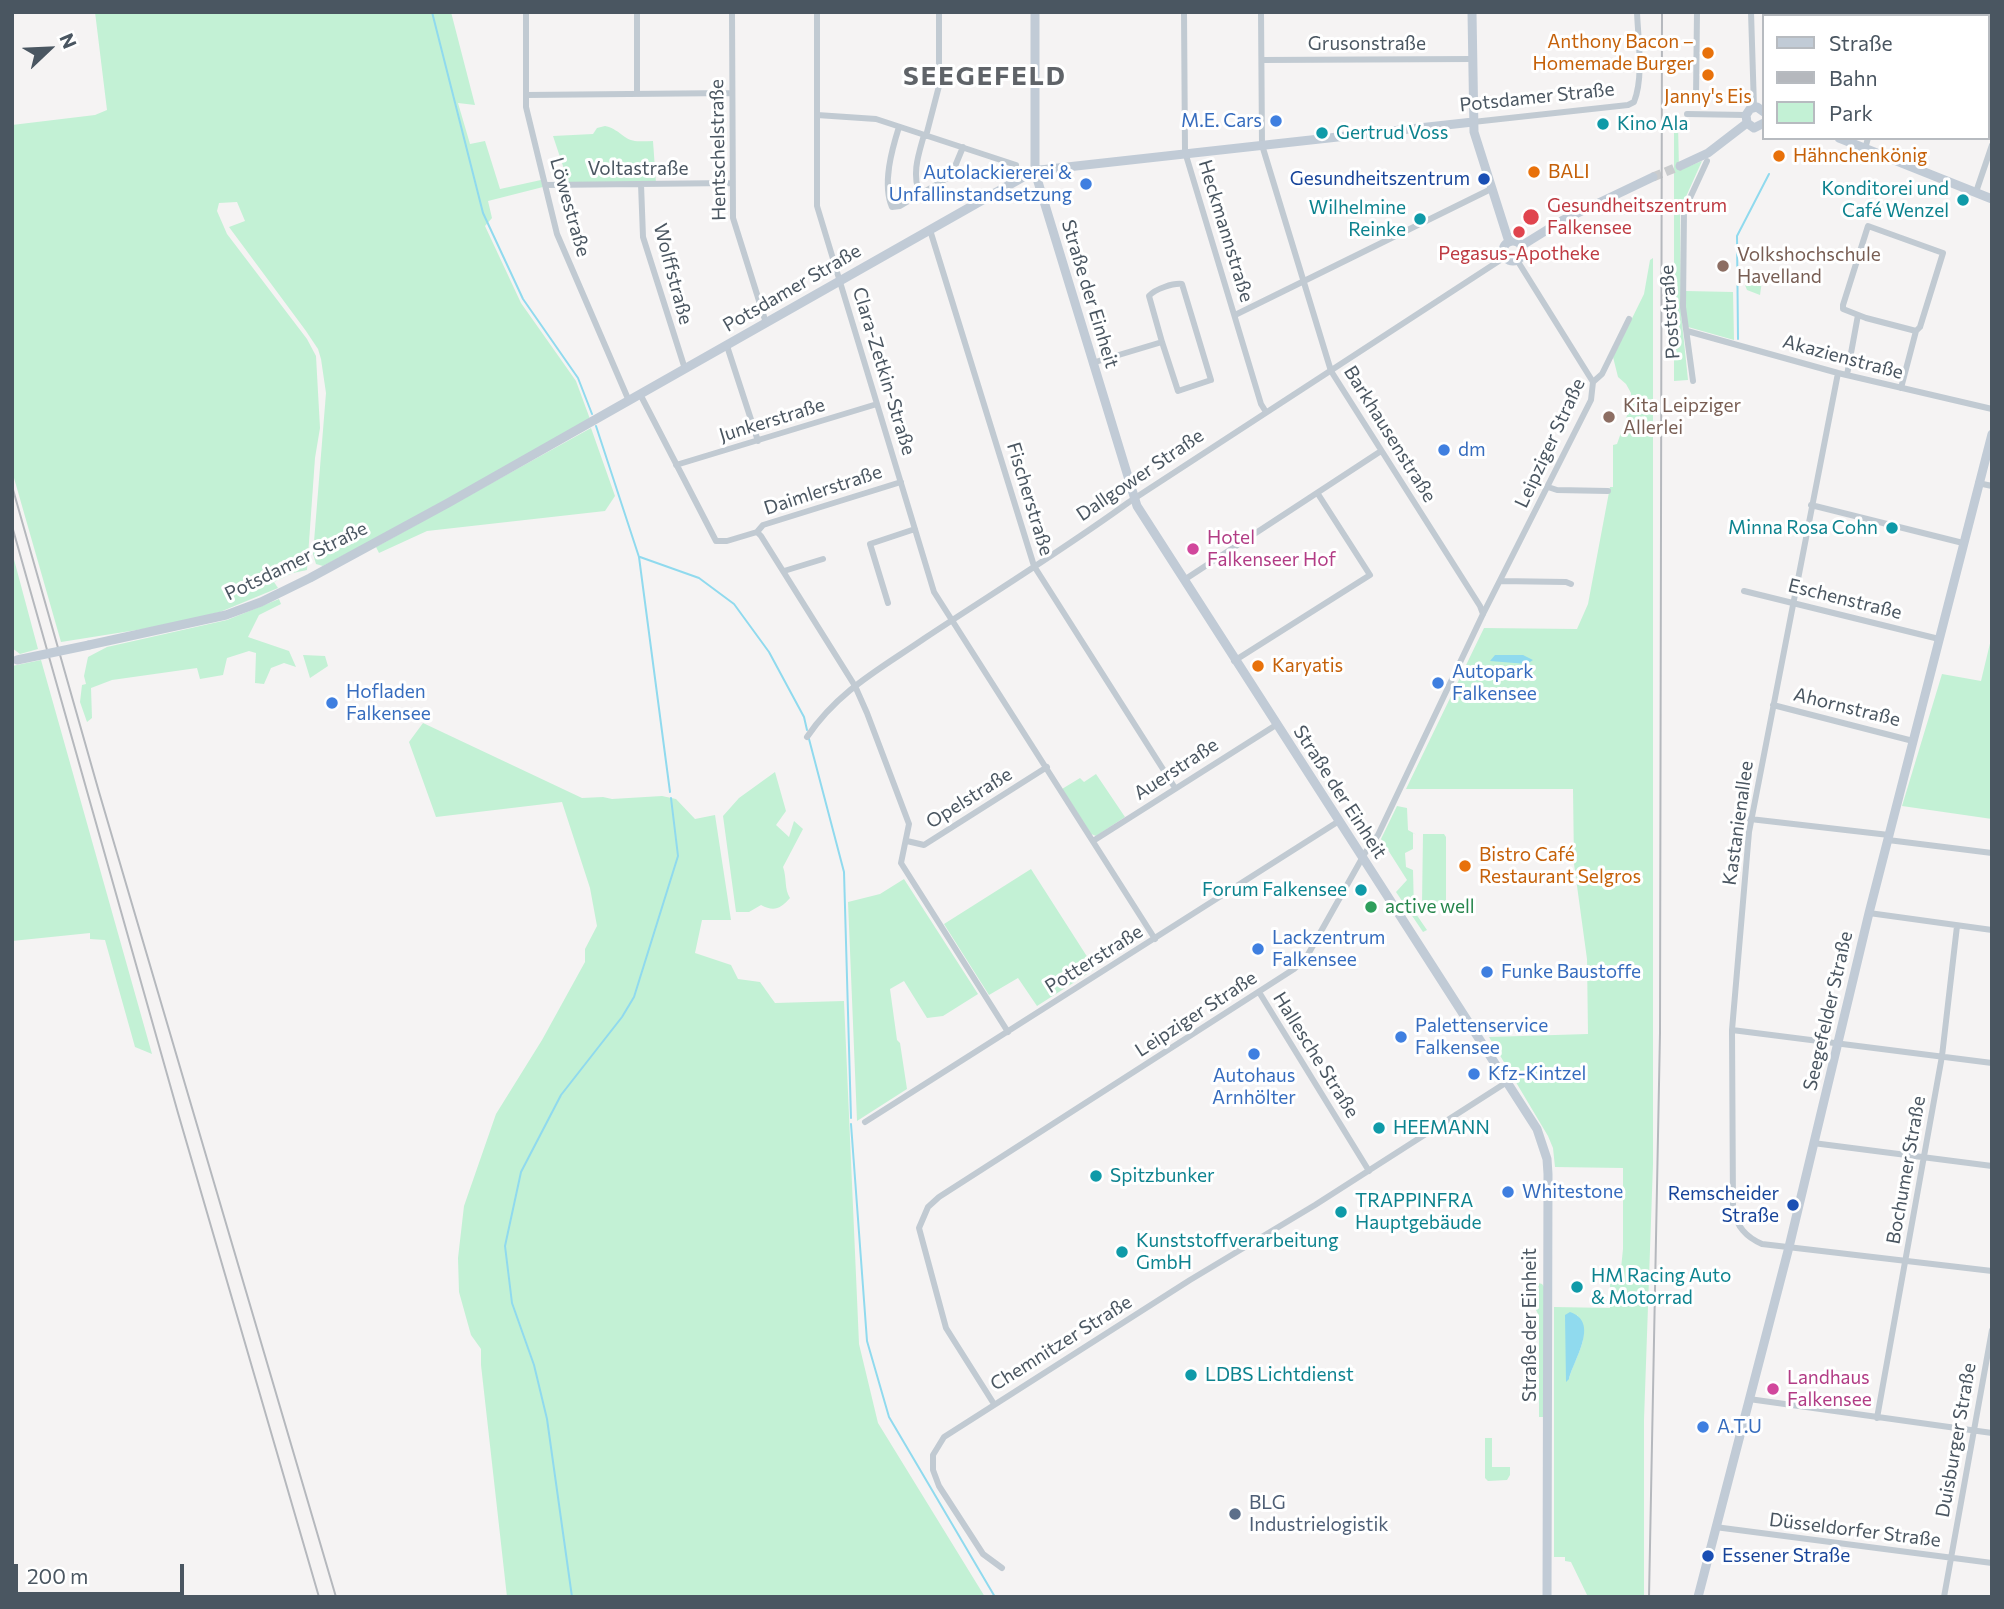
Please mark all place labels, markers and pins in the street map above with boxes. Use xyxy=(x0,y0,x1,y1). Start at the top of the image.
place label: Anthony Bacon – Homemade Burger xyxy=(1532,31,1694,75)
marker: Anthony Bacon – Homemade Burger xyxy=(1700,45,1716,61)
marker: Janny's Eis xyxy=(1700,67,1716,83)
place label: Janny's Eis xyxy=(1664,86,1752,108)
place label: M.E. Cars xyxy=(1181,110,1262,132)
marker: M.E. Cars xyxy=(1268,113,1284,129)
place label: Kino Ala xyxy=(1617,113,1688,135)
marker: Kino Ala xyxy=(1595,116,1611,132)
place label: Gertrud Voss xyxy=(1336,122,1448,144)
marker: Gertrud Voss xyxy=(1314,125,1330,141)
place label: Hähnchenkönig xyxy=(1793,145,1927,167)
marker: Hähnchenkönig xyxy=(1771,148,1787,164)
place label: BALI xyxy=(1548,161,1590,183)
place label: Autolackiererei & Unfallinstandsetzung xyxy=(889,162,1072,206)
marker: BALI xyxy=(1526,164,1542,180)
place label: Gesundheitszentrum xyxy=(1290,168,1470,190)
marker: Gesundheitszentrum xyxy=(1476,171,1492,187)
marker: Autolackiererei & Unfallinstandsetzung xyxy=(1078,176,1094,192)
place label: Konditorei und Café Wenzel xyxy=(1822,178,1949,222)
marker: Konditorei und Café Wenzel xyxy=(1955,192,1971,208)
place label: Gesundheitszentrum Falkensee xyxy=(1547,195,1727,239)
place label: Wilhelmine Reinke xyxy=(1309,197,1406,241)
marker: Gesundheitszentrum Falkensee xyxy=(1521,207,1541,227)
marker: Wilhelmine Reinke xyxy=(1412,211,1428,227)
marker: Pegasus-Apotheke xyxy=(1511,224,1527,240)
place label: Pegasus-Apotheke xyxy=(1438,243,1600,265)
place label: Volkshochschule Havelland xyxy=(1737,244,1881,288)
marker: Volkshochschule Havelland xyxy=(1715,258,1731,274)
place label: Kita Leipziger Allerlei xyxy=(1623,395,1741,439)
marker: Kita Leipziger Allerlei xyxy=(1601,409,1617,425)
place label: dm xyxy=(1458,439,1486,461)
marker: dm xyxy=(1436,442,1452,458)
place label: Minna Rosa Cohn xyxy=(1728,517,1878,539)
marker: Minna Rosa Cohn xyxy=(1884,520,1900,536)
place label: Hotel Falkenseer Hof xyxy=(1207,527,1336,571)
marker: Hotel Falkenseer Hof xyxy=(1185,541,1201,557)
place label: Karyatis xyxy=(1272,655,1343,677)
marker: Karyatis xyxy=(1250,658,1266,674)
place label: Autopark Falkensee xyxy=(1452,661,1537,705)
marker: Autopark Falkensee xyxy=(1430,675,1446,691)
place label: Hofladen Falkensee xyxy=(346,681,431,725)
marker: Hofladen Falkensee xyxy=(324,695,340,711)
place label: Bistro Café Restaurant Selgros xyxy=(1479,844,1641,888)
marker: Bistro Café Restaurant Selgros xyxy=(1457,858,1473,874)
place label: Forum Falkensee xyxy=(1202,879,1347,901)
marker: Forum Falkensee xyxy=(1353,882,1369,898)
place label: active well xyxy=(1385,896,1475,918)
marker: active well xyxy=(1363,899,1379,915)
place label: Lackzentrum Falkensee xyxy=(1272,927,1385,971)
marker: Lackzentrum Falkensee xyxy=(1250,941,1266,957)
place label: Funke Baustoffe xyxy=(1501,961,1641,983)
marker: Funke Baustoffe xyxy=(1479,964,1495,980)
place label: Palettenservice Falkensee xyxy=(1415,1015,1548,1059)
marker: Palettenservice Falkensee xyxy=(1393,1029,1409,1045)
marker: Autohaus Arnhölter xyxy=(1246,1046,1262,1062)
place label: Kfz-Kintzel xyxy=(1488,1063,1586,1085)
place label: Autohaus Arnhölter xyxy=(1212,1065,1296,1109)
marker: Kfz-Kintzel xyxy=(1466,1066,1482,1082)
place label: HEEMANN xyxy=(1393,1117,1490,1139)
marker: HEEMANN xyxy=(1371,1120,1387,1136)
place label: Spitzbunker xyxy=(1110,1165,1215,1187)
marker: Spitzbunker xyxy=(1088,1168,1104,1184)
place label: Whitestone xyxy=(1522,1181,1623,1203)
place label: Remscheider Straße xyxy=(1668,1183,1779,1227)
marker: Whitestone xyxy=(1500,1184,1516,1200)
place label: TRAPPINFRA Hauptgebäude xyxy=(1355,1190,1482,1234)
marker: Remscheider Straße xyxy=(1785,1197,1801,1213)
marker: TRAPPINFRA Hauptgebäude xyxy=(1333,1204,1349,1220)
place label: Kunststoffverarbeitung GmbH xyxy=(1136,1230,1339,1274)
marker: Kunststoffverarbeitung GmbH xyxy=(1114,1244,1130,1260)
place label: HM Racing Auto & Motorrad xyxy=(1591,1265,1731,1309)
marker: HM Racing Auto & Motorrad xyxy=(1569,1279,1585,1295)
place label: LDBS Lichtdienst xyxy=(1205,1364,1354,1386)
marker: LDBS Lichtdienst xyxy=(1183,1367,1199,1383)
place label: Landhaus Falkensee xyxy=(1787,1367,1872,1411)
marker: Landhaus Falkensee xyxy=(1765,1381,1781,1397)
place label: A.T.U xyxy=(1717,1416,1762,1438)
marker: A.T.U xyxy=(1695,1419,1711,1435)
place label: BLG Industrielogistik xyxy=(1249,1492,1389,1536)
marker: BLG Industrielogistik xyxy=(1227,1506,1243,1522)
place label: Essener Straße xyxy=(1722,1545,1850,1567)
marker: Essener Straße xyxy=(1700,1548,1716,1564)

